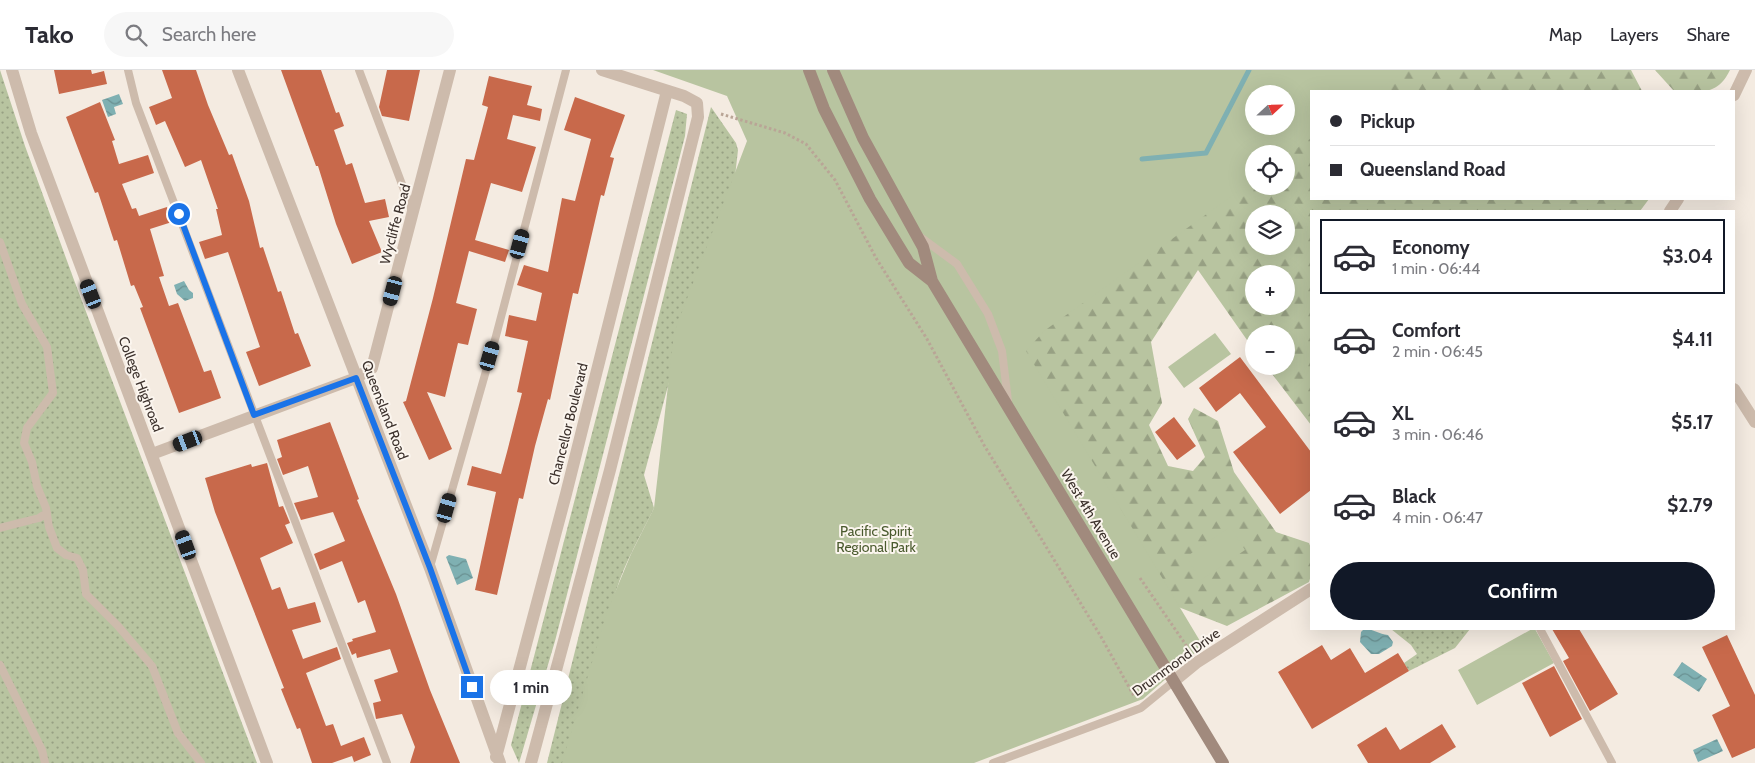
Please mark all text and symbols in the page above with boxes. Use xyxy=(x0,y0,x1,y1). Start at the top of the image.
search box xyxy=(104,12,454,57)
text: Tako xyxy=(25,20,74,49)
icon: search xyxy=(122,21,150,49)
text: Search here xyxy=(162,23,256,46)
text: Map xyxy=(1549,24,1582,46)
text: Layers xyxy=(1610,24,1659,46)
text: Share xyxy=(1687,24,1730,46)
north arrow xyxy=(1245,85,1295,135)
map controls xyxy=(1245,85,1295,375)
text: Pickup xyxy=(1360,110,1415,133)
button: locate xyxy=(1245,145,1295,195)
text: Queensland Road xyxy=(1360,158,1506,181)
street label: Wycliffe Road xyxy=(376,182,414,266)
route start xyxy=(168,203,190,225)
button: layers xyxy=(1245,205,1295,255)
car xyxy=(508,228,531,260)
icon: car xyxy=(1332,234,1377,279)
text: Economy xyxy=(1392,236,1470,259)
text: $3.04 xyxy=(1662,245,1713,268)
text: 1 min · 06:44 xyxy=(1392,259,1480,278)
button: + xyxy=(1245,265,1295,315)
car xyxy=(381,275,404,307)
car xyxy=(78,277,103,311)
icon: car xyxy=(1332,317,1377,362)
text: Comfort xyxy=(1392,319,1461,342)
button: − xyxy=(1245,325,1295,375)
text: $4.11 xyxy=(1672,328,1713,351)
street label: College Highroad xyxy=(115,334,167,434)
car xyxy=(478,340,501,372)
text: 2 min · 06:45 xyxy=(1392,342,1483,361)
street label: Queensland Road xyxy=(358,358,412,462)
street label: Chancellor Boulevard xyxy=(544,361,592,487)
icon: car xyxy=(1332,400,1377,445)
text: XL xyxy=(1392,402,1413,425)
text: $5.17 xyxy=(1671,411,1713,434)
text: 3 min · 06:46 xyxy=(1392,425,1484,444)
car xyxy=(171,429,204,453)
street label: West 4th Avenue xyxy=(1057,466,1125,562)
icon: car xyxy=(1332,483,1377,528)
text: Black xyxy=(1392,485,1436,508)
car xyxy=(435,492,458,524)
text: $2.79 xyxy=(1667,494,1713,517)
text: 4 min · 06:47 xyxy=(1392,508,1483,527)
park label: Pacific Spirit Regional Park xyxy=(836,522,916,556)
car xyxy=(173,528,198,562)
button: Confirm xyxy=(1330,562,1715,620)
street label: Drummond Drive xyxy=(1129,624,1223,700)
callout: 1 min xyxy=(490,670,572,704)
route end xyxy=(461,676,483,698)
text: 1 min xyxy=(513,678,549,697)

